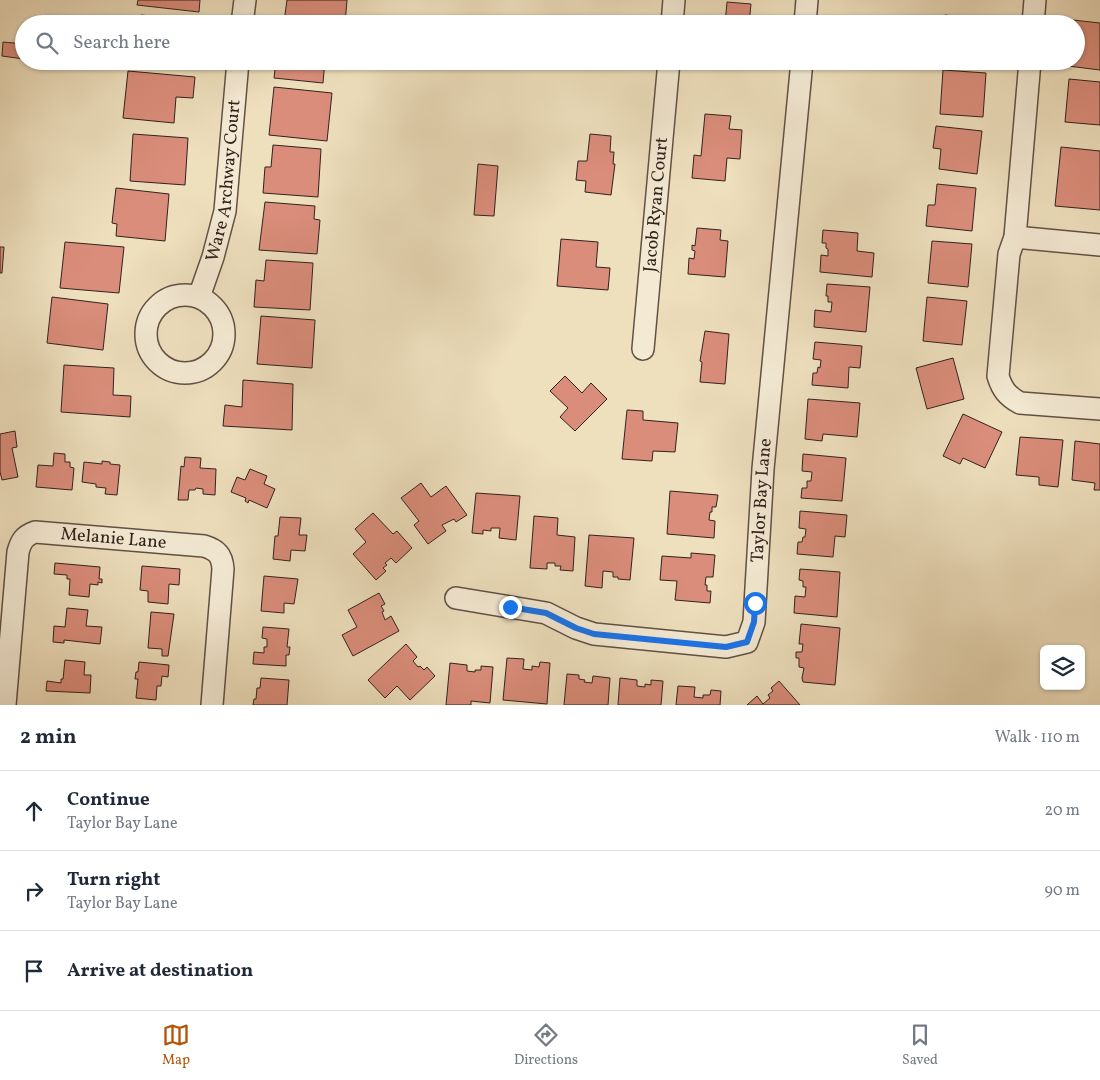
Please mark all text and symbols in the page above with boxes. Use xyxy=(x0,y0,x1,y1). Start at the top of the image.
search box xyxy=(15,15,1085,70)
icon: search xyxy=(33,29,61,57)
text: Search here xyxy=(73,30,170,56)
street label: Ware Archway Court xyxy=(200,98,247,264)
street label: Jacob Ryan Court xyxy=(637,136,675,273)
street label: Taylor Bay Lane xyxy=(745,437,778,563)
street label: Melanie Lane xyxy=(60,522,167,555)
route start xyxy=(744,592,767,615)
route end xyxy=(499,596,522,619)
map controls xyxy=(1040,645,1085,690)
button: layers xyxy=(1040,645,1085,690)
text: 2 min xyxy=(20,723,77,752)
text: Walk · 110 m xyxy=(995,727,1080,749)
text: Continue xyxy=(67,787,150,813)
icon: ahead xyxy=(20,797,48,825)
text: 20 m xyxy=(1045,800,1080,822)
text: Taylor Bay Lane xyxy=(67,813,178,835)
text: Turn right xyxy=(67,867,160,893)
icon: right xyxy=(20,877,48,905)
text: 90 m xyxy=(1044,880,1080,902)
text: Taylor Bay Lane xyxy=(67,893,178,915)
icon: arrive xyxy=(20,957,48,985)
text: Arrive at destination xyxy=(67,958,253,984)
tab: Map xyxy=(162,1021,190,1070)
tab: Directions xyxy=(514,1021,578,1070)
tab: Saved xyxy=(902,1021,938,1070)

